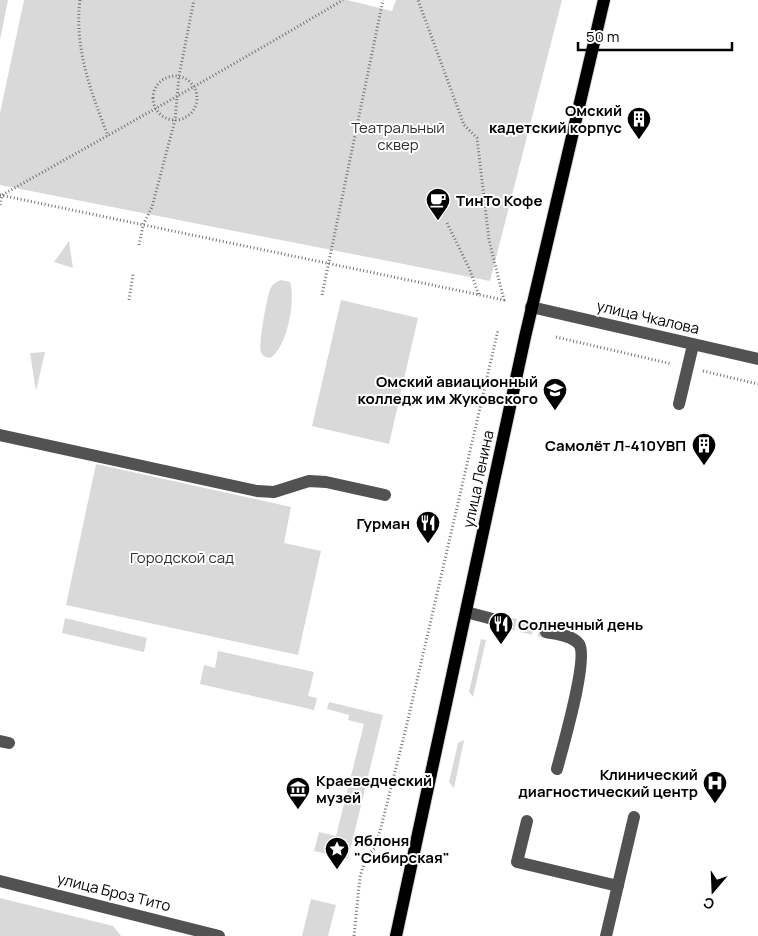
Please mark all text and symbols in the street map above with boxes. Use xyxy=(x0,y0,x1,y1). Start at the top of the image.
scale bar xyxy=(578,20,732,52)
text: 50 m xyxy=(586,26,620,47)
place label: Омский кадетский корпус xyxy=(489,100,622,138)
building icon: Омский кадетский корпус xyxy=(626,106,652,140)
park label: Театральный сквер xyxy=(351,117,445,155)
cafe icon: ТинТо Кофе xyxy=(425,187,451,221)
place label: ТинТо Кофе xyxy=(456,190,542,211)
street label: улица Чкалова xyxy=(595,295,701,339)
place label: Омский авиационный колледж им Жуковского xyxy=(357,371,538,409)
school or university icon: Омский авиационный колледж им Жуковского xyxy=(542,377,568,411)
street label: улица Ленина xyxy=(457,428,499,530)
building icon: Самолёт Л-410УВП xyxy=(691,432,717,466)
place label: Самолёт Л-410УВП xyxy=(545,435,686,456)
restaurant icon: Гурман xyxy=(415,510,441,544)
place label: Гурман xyxy=(356,513,410,534)
park label: Городской сад xyxy=(130,547,234,568)
restaurant icon: Солнечный день xyxy=(488,611,514,645)
place label: Солнечный день xyxy=(518,614,643,635)
place label: Клинический диагностический центр xyxy=(518,764,698,802)
place label: Краеведческий музей xyxy=(316,770,432,808)
hospital icon: Клинический диагностический центр xyxy=(702,770,728,804)
museum icon: Краеведческий музей xyxy=(285,776,311,810)
place label: Яблоня "Сибирская" xyxy=(354,830,450,868)
place icon: Яблоня "Сибирская" xyxy=(324,836,350,870)
north arrow xyxy=(688,866,738,916)
street label: улица Броз Тито xyxy=(55,868,173,916)
text: С xyxy=(701,893,717,914)

